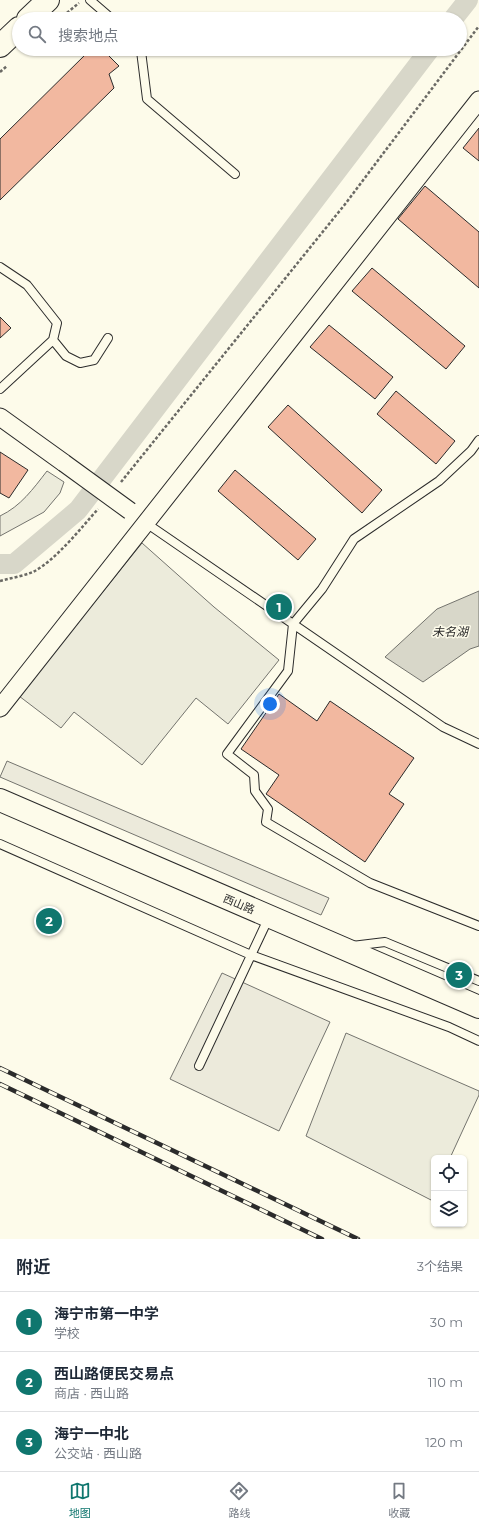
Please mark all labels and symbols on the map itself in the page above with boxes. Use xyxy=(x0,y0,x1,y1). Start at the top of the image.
pin: 1 xyxy=(266,592,292,622)
water label: 未名湖 xyxy=(432,624,470,639)
your location xyxy=(260,694,280,714)
street label: 西山路 xyxy=(221,891,257,917)
pin: 2 xyxy=(36,906,62,936)
pin: 3 xyxy=(446,960,472,990)

